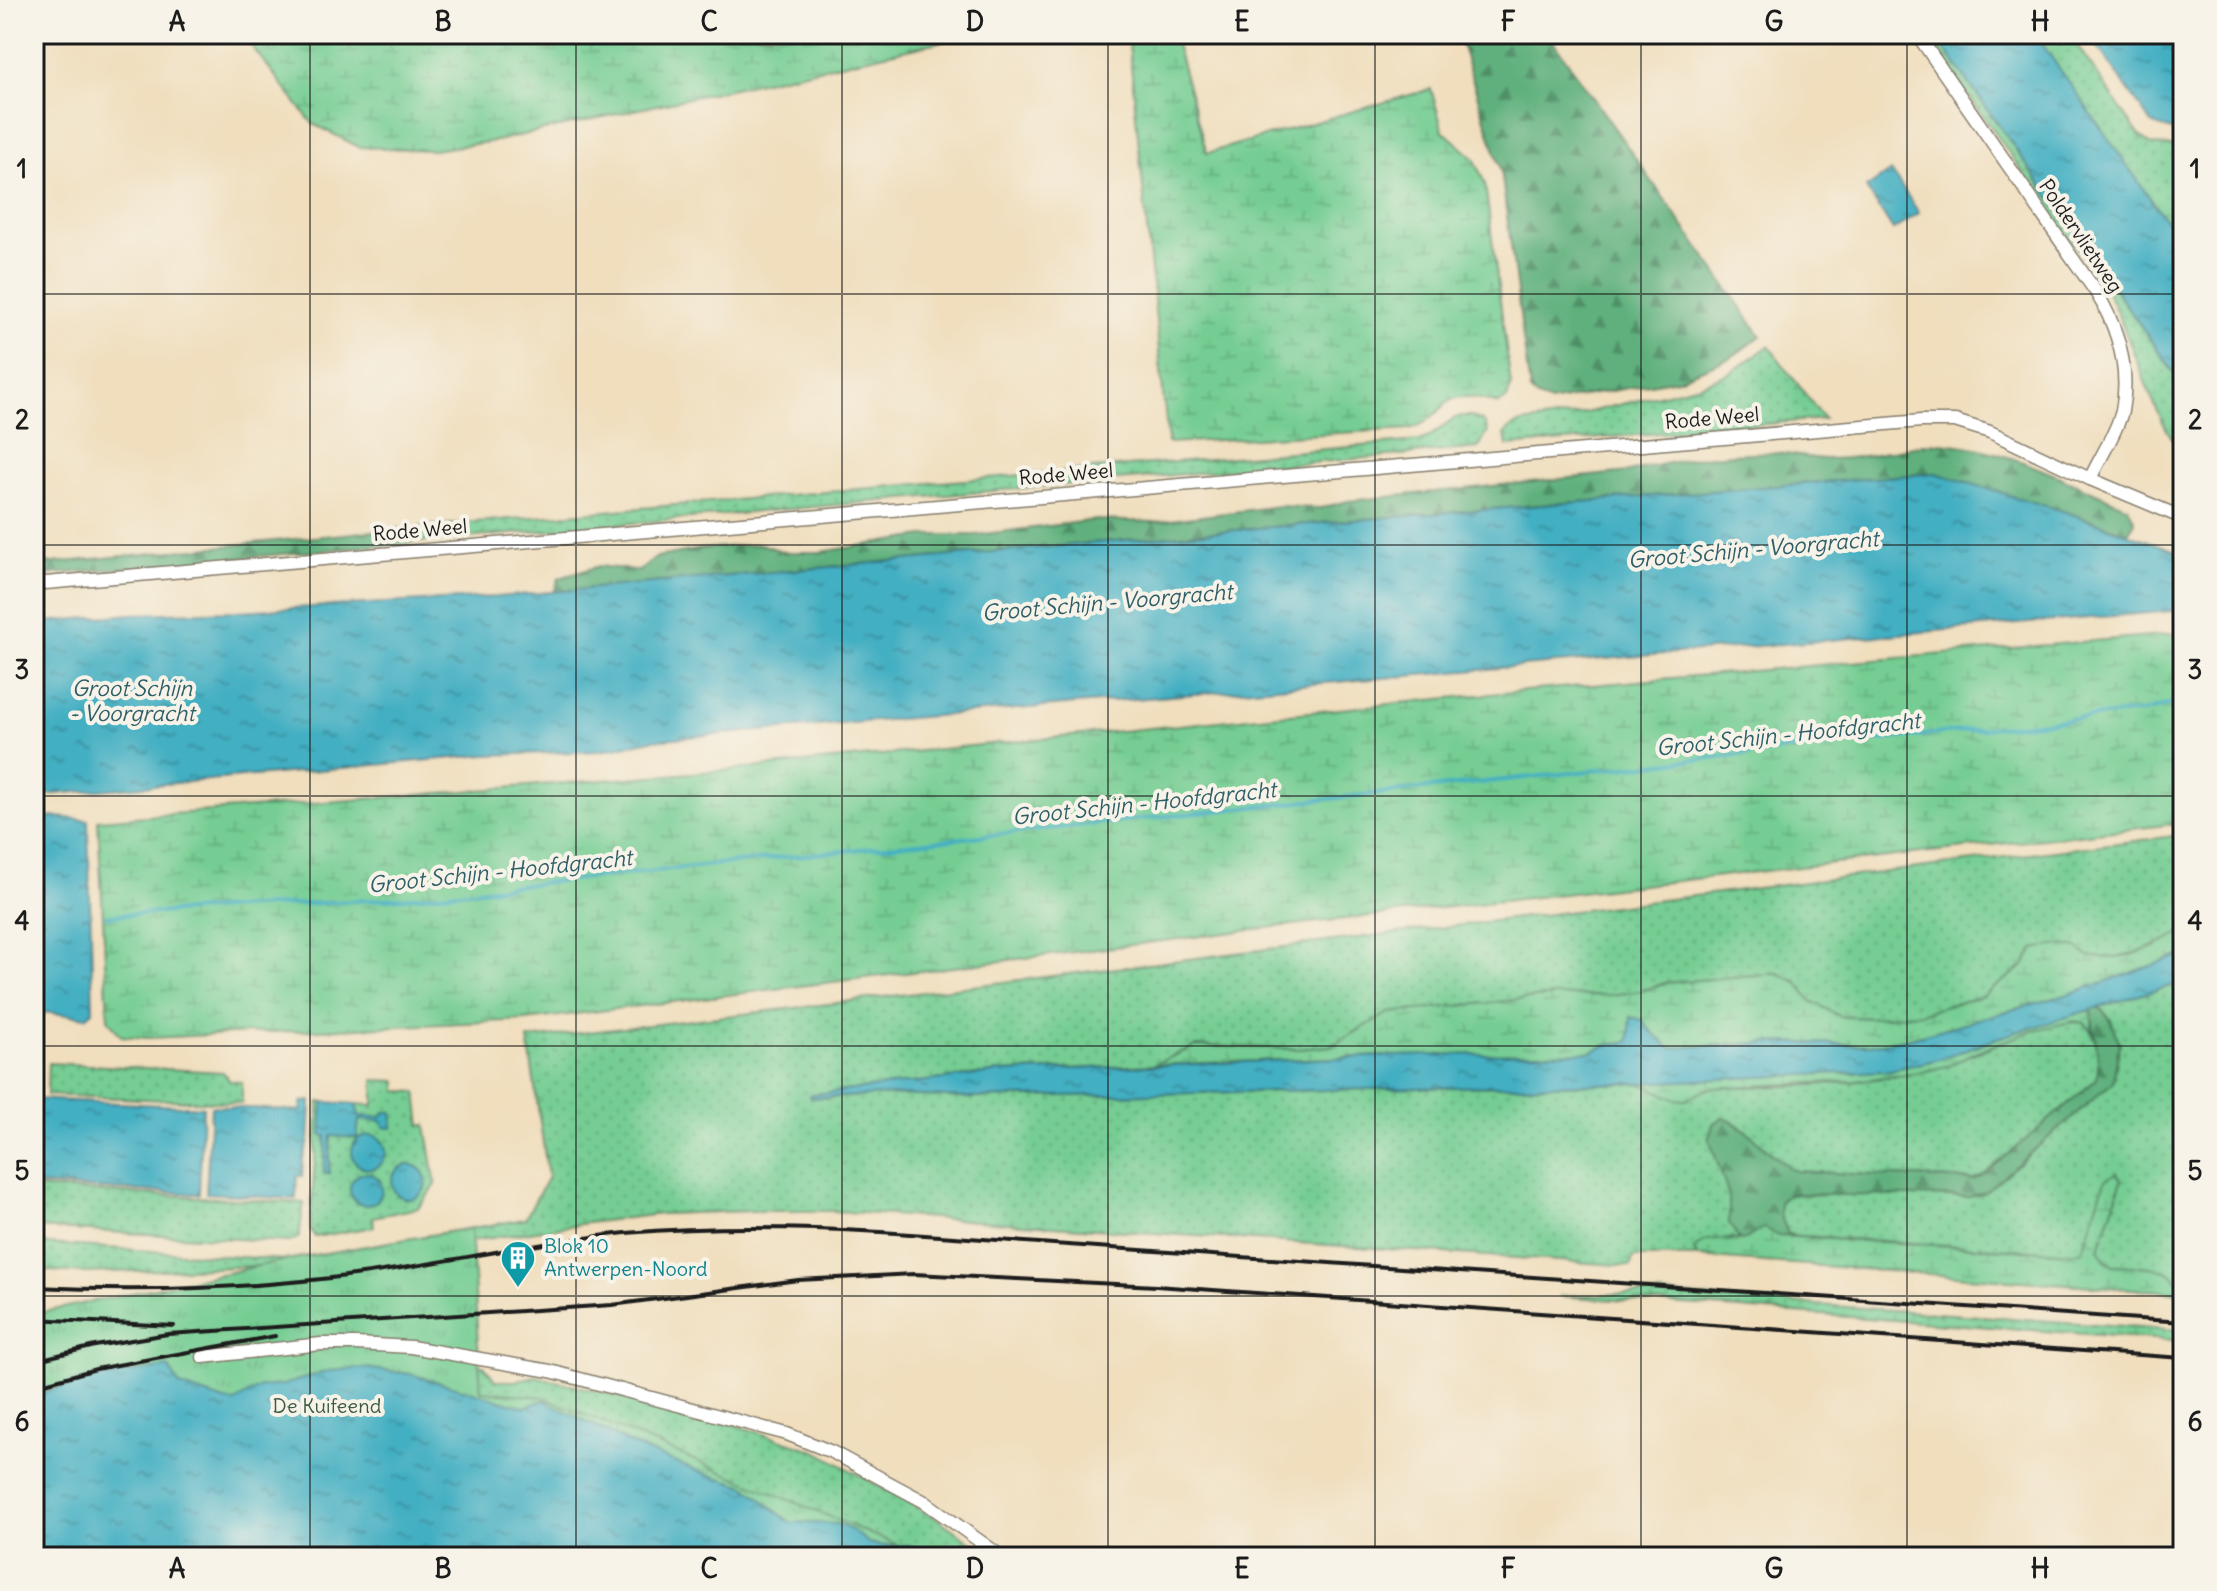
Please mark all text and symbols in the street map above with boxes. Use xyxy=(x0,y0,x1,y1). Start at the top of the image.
text: A xyxy=(169,5,186,38)
text: B xyxy=(434,5,452,38)
text: C xyxy=(700,5,718,38)
text: D xyxy=(966,5,984,38)
text: E xyxy=(1234,5,1250,38)
text: F xyxy=(1501,5,1516,38)
text: G xyxy=(1765,5,1784,38)
text: H xyxy=(2031,5,2049,38)
text: 1 xyxy=(17,152,27,185)
text: 1 xyxy=(2190,152,2200,185)
street label: Poldervlietweg xyxy=(2034,174,2129,297)
street label: Rode Weel xyxy=(1664,401,1760,434)
text: 2 xyxy=(15,403,29,436)
text: 2 xyxy=(2188,403,2202,436)
street label: Rode Weel xyxy=(1018,457,1114,490)
street label: Rode Weel xyxy=(372,513,468,546)
water label: Groot Schijn - Voorgracht xyxy=(1627,524,1882,574)
water label: Groot Schijn - Voorgracht xyxy=(981,577,1236,627)
text: 3 xyxy=(15,653,29,686)
text: 3 xyxy=(2188,653,2202,686)
water label: Groot Schijn - Voorgracht xyxy=(69,674,197,727)
water label: Groot Schijn - Hoofdgracht xyxy=(1655,706,1924,762)
water label: Groot Schijn - Hoofdgracht xyxy=(1011,775,1280,831)
water label: Groot Schijn - Hoofdgracht xyxy=(367,843,636,899)
text: 4 xyxy=(14,904,30,937)
text: 4 xyxy=(2187,904,2203,937)
text: 5 xyxy=(15,1154,30,1187)
text: 5 xyxy=(2188,1154,2203,1187)
place label: Blok 10 Antwerpen-Noord xyxy=(544,1233,708,1281)
building icon: Blok 10 Antwerpen-Noord xyxy=(499,1239,537,1289)
park label: De Kuifeend xyxy=(273,1393,382,1418)
text: 6 xyxy=(14,1405,30,1438)
text: 6 xyxy=(2187,1405,2203,1438)
text: A xyxy=(169,1552,186,1585)
text: B xyxy=(434,1552,452,1585)
text: C xyxy=(700,1552,718,1585)
text: D xyxy=(966,1552,984,1585)
text: E xyxy=(1234,1552,1250,1585)
text: F xyxy=(1501,1552,1516,1585)
text: G xyxy=(1765,1552,1784,1585)
text: H xyxy=(2031,1552,2049,1585)

